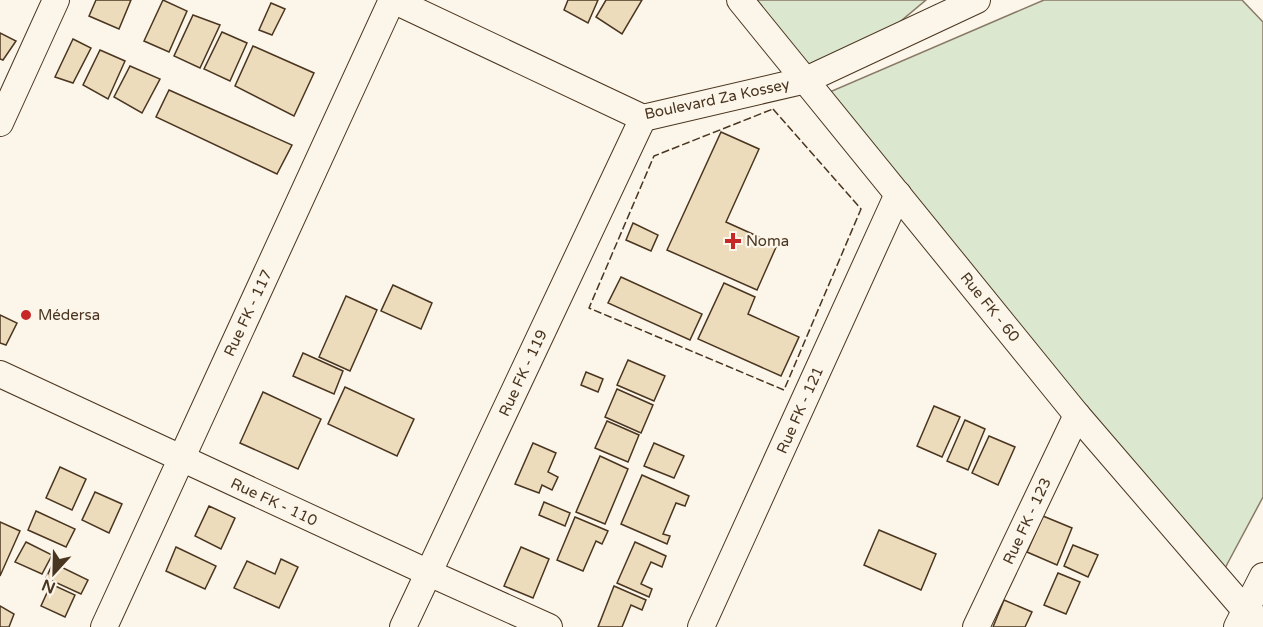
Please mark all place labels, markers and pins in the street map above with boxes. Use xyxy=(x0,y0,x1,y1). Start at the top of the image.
marker: Noma xyxy=(724,232,742,250)
place label: Noma xyxy=(746,232,789,250)
place label: Médersa xyxy=(38,306,100,324)
marker: Médersa xyxy=(19,308,33,322)

